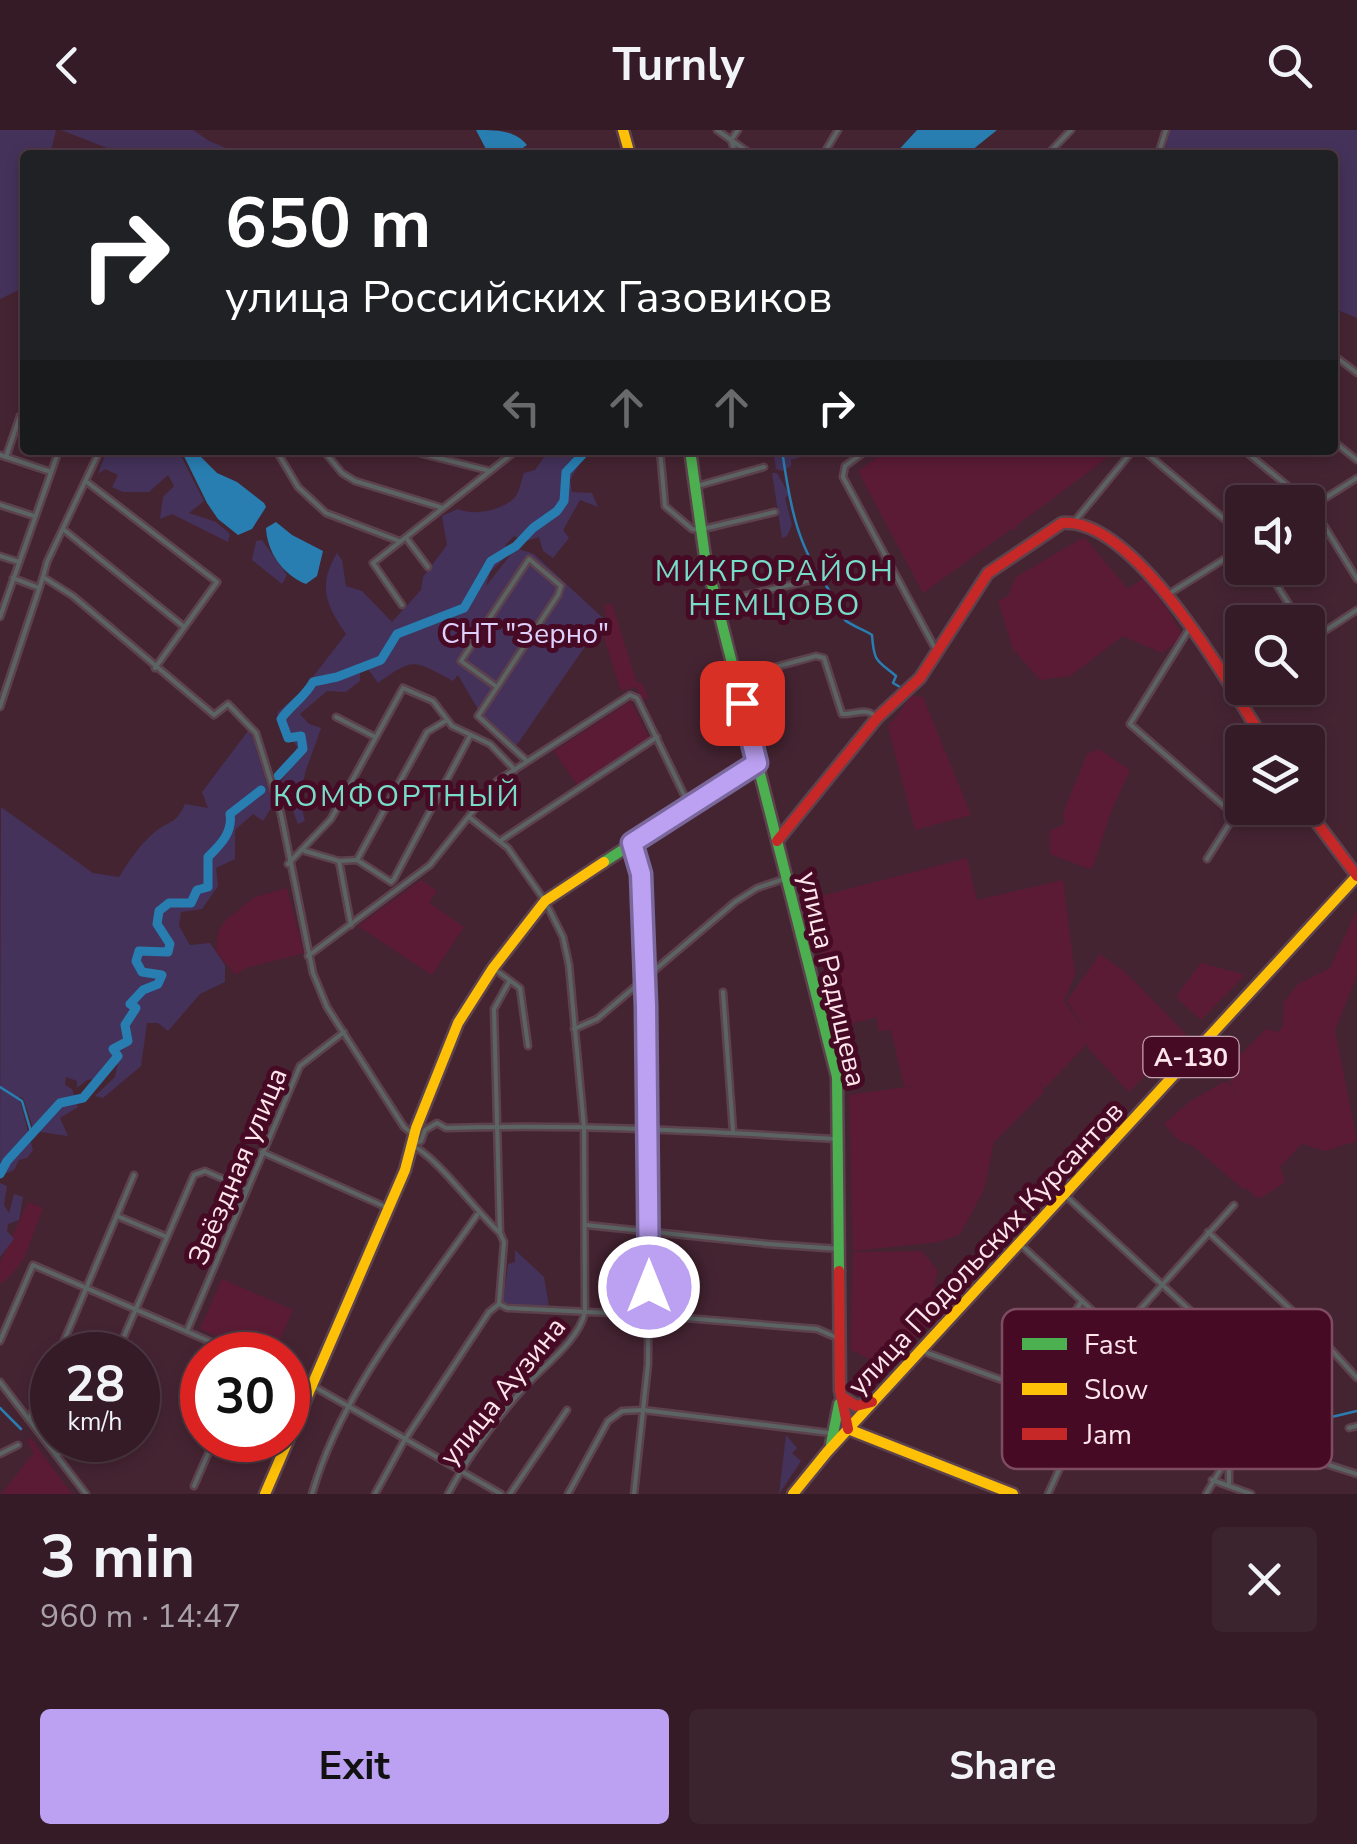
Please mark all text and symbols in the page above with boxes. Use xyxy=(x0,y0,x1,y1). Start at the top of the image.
text: Turnly xyxy=(612,35,745,96)
icon: back xyxy=(40,38,95,93)
icon: search xyxy=(1262,38,1317,93)
text: 650 m xyxy=(225,176,431,272)
icon: right xyxy=(60,190,190,320)
text: улица Российских Газовиков xyxy=(225,267,832,328)
icon: left xyxy=(494,380,549,435)
icon: ahead xyxy=(599,380,654,435)
icon: ahead xyxy=(704,380,759,435)
icon: right xyxy=(809,380,864,435)
map controls xyxy=(1225,485,1325,825)
button: sound xyxy=(1225,485,1325,585)
district label: МИКРОРАЙОН НЕМЦОВО xyxy=(655,551,895,626)
button: search xyxy=(1225,605,1325,705)
park label: СНТ "Зерно" xyxy=(441,615,609,653)
pin xyxy=(700,661,785,746)
icon: arrive xyxy=(715,676,770,731)
button: layers xyxy=(1225,725,1325,825)
district label: КОМФОРТНЫЙ xyxy=(273,776,521,817)
street label: улица Радищева xyxy=(789,868,875,1090)
road number: А-130 xyxy=(1144,1037,1238,1077)
street label: Звёздная улица xyxy=(179,1062,297,1271)
street label: улица Подольских Курсантов xyxy=(839,1093,1132,1404)
position arrow xyxy=(597,1235,701,1339)
street label: улица Аузина xyxy=(431,1309,575,1474)
legend xyxy=(1002,1309,1332,1469)
text: Fast xyxy=(1084,1326,1137,1364)
speed limit sign: 30 xyxy=(180,1332,310,1462)
text: 28 xyxy=(65,1350,125,1419)
text: Slow xyxy=(1084,1371,1148,1409)
text: km/h xyxy=(67,1405,123,1439)
text: Jam xyxy=(1083,1416,1132,1454)
text: 3 min xyxy=(40,1516,195,1598)
button: close xyxy=(1212,1527,1317,1632)
text: 960 m · 14:47 xyxy=(40,1595,241,1638)
button: Exit xyxy=(40,1709,669,1824)
button: Share xyxy=(689,1709,1317,1824)

